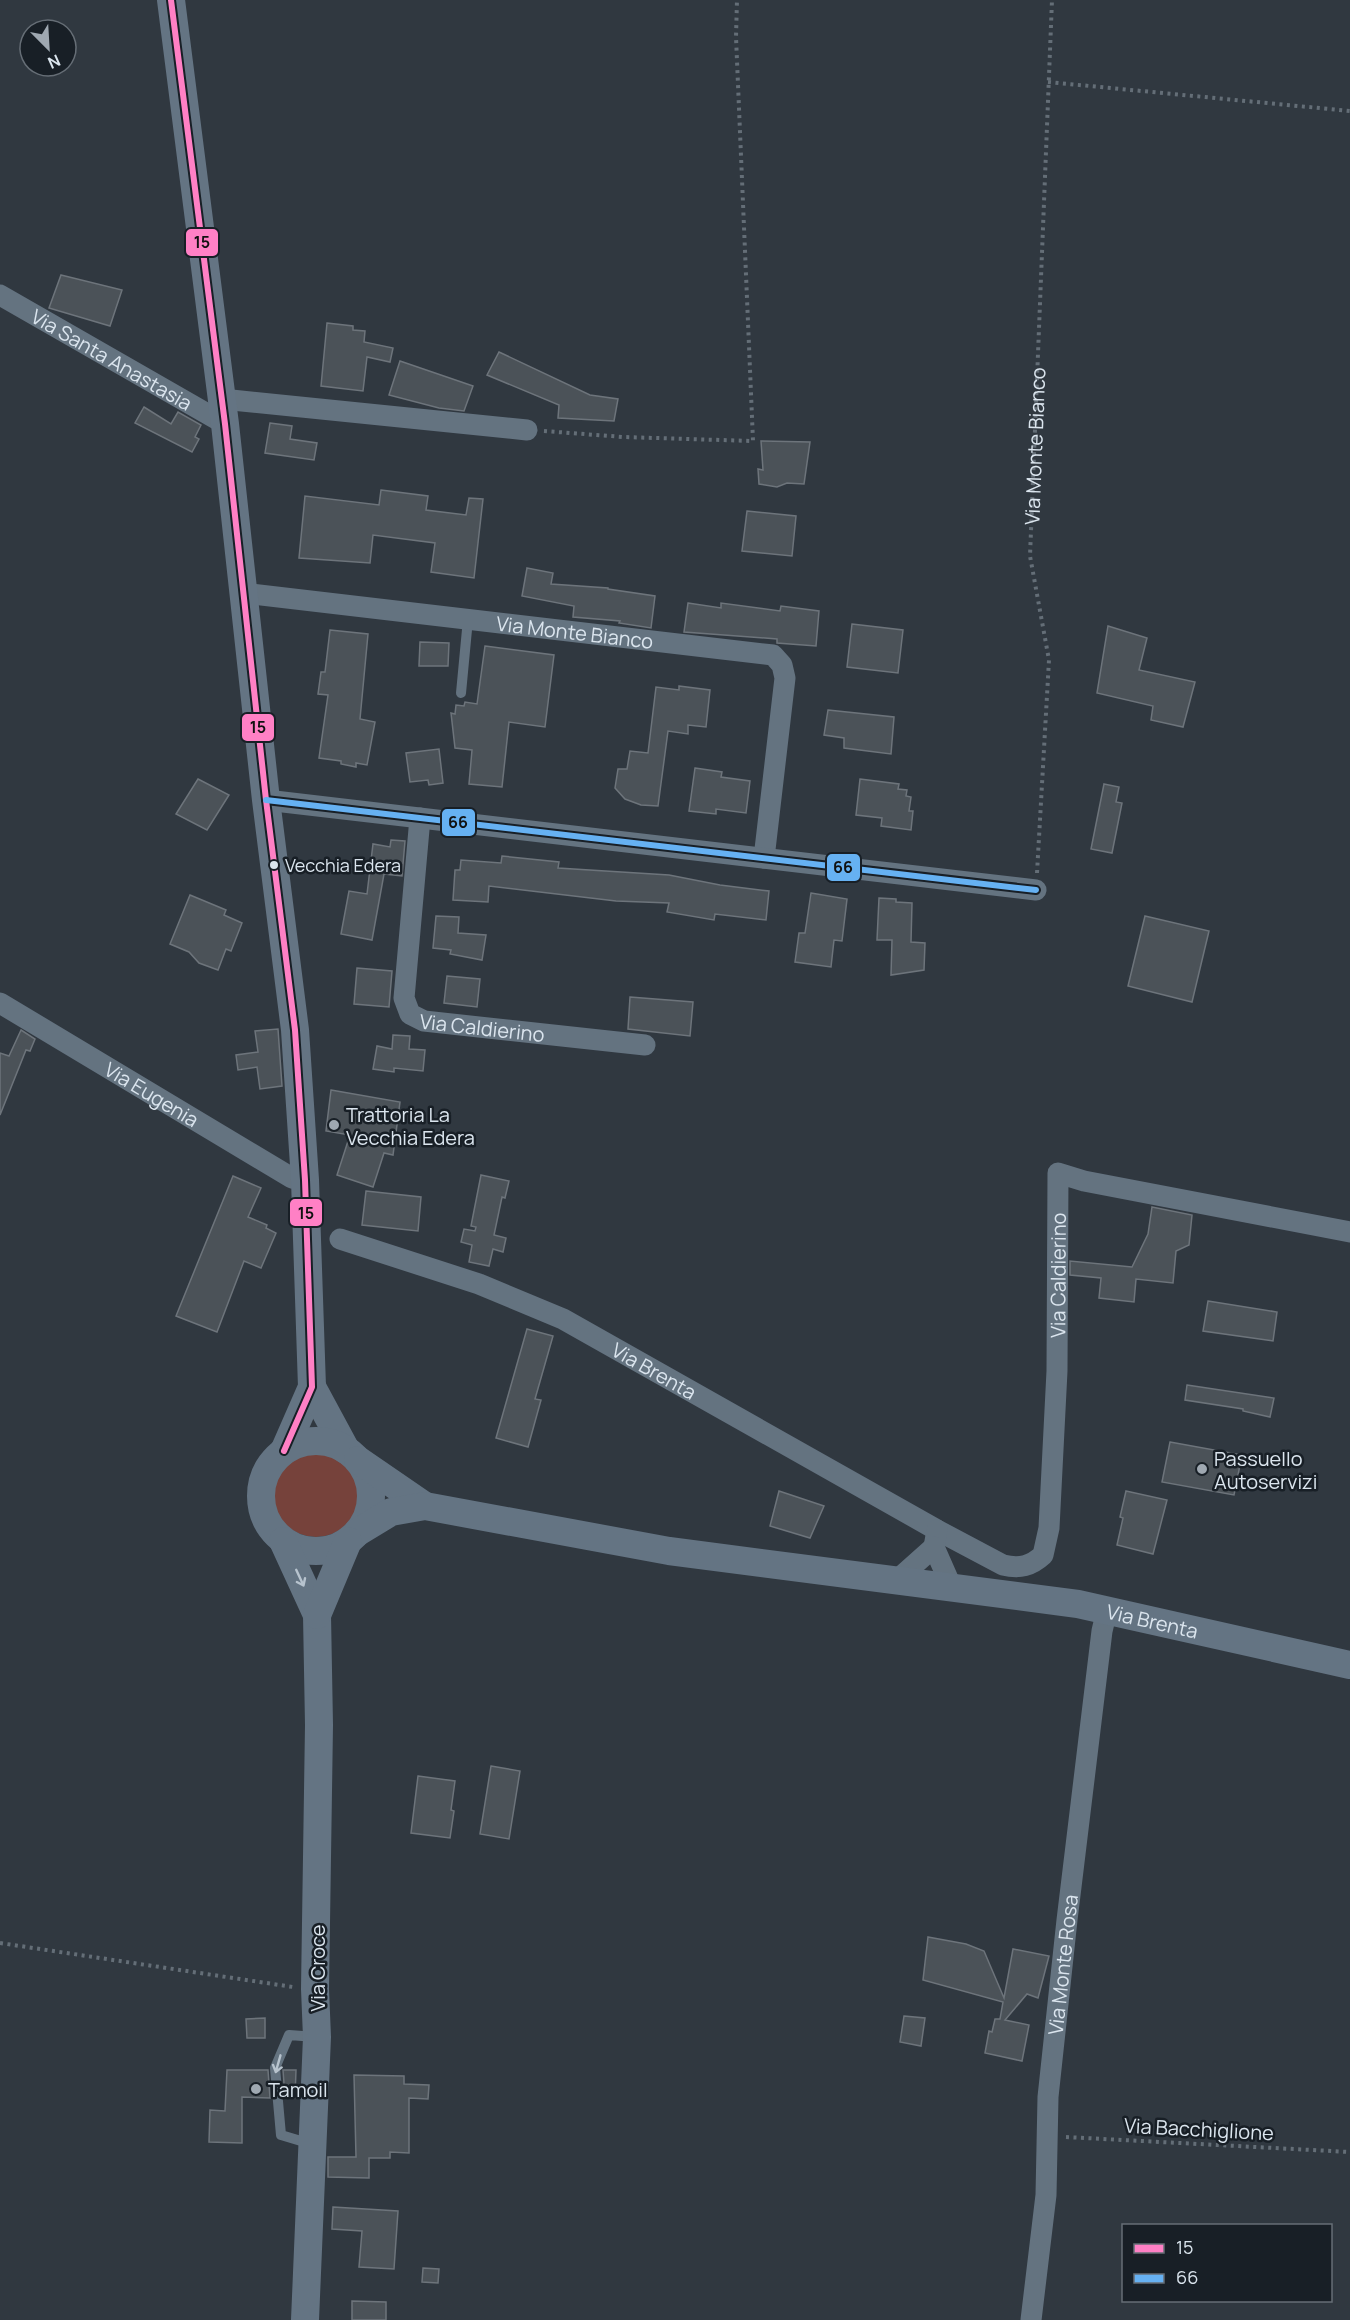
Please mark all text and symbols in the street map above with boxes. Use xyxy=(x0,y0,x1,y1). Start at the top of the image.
north arrow xyxy=(18,18,78,78)
text: N xyxy=(44,49,64,74)
line badge: 15 xyxy=(185,228,219,257)
text: 15 xyxy=(194,231,210,253)
street label: Via Santa Anastasia xyxy=(26,302,197,416)
street label: Via Monte Bianco xyxy=(1018,367,1051,526)
street label: Via Monte Bianco xyxy=(495,609,655,654)
line badge: 15 xyxy=(241,713,275,742)
text: 15 xyxy=(250,716,266,738)
line badge: 66 xyxy=(441,808,476,837)
text: 66 xyxy=(448,811,468,833)
place label: Vecchia Edera xyxy=(285,853,401,877)
line badge: 66 xyxy=(826,853,861,882)
text: 66 xyxy=(833,856,853,878)
marker: Vecchia Edera xyxy=(268,859,280,871)
street label: Via Caldierino xyxy=(418,1007,546,1048)
street label: Via Eugenia xyxy=(100,1055,204,1133)
place label: Trattoria La Vecchia Edera xyxy=(346,1101,475,1151)
marker: Trattoria La Vecchia Edera xyxy=(327,1118,341,1132)
line badge: 15 xyxy=(289,1198,323,1227)
text: 15 xyxy=(298,1202,314,1224)
street label: Via Caldierino xyxy=(1044,1212,1071,1338)
street label: Via Brenta xyxy=(607,1336,702,1405)
place label: Passuello Autoservizi xyxy=(1214,1445,1317,1495)
marker: Passuello Autoservizi xyxy=(1195,1462,1209,1476)
one-way arrow xyxy=(295,1568,306,1587)
street label: Via Brenta xyxy=(1104,1597,1201,1644)
street label: Via Monte Rosa xyxy=(1041,1893,1083,2036)
street label: Via Croce xyxy=(304,1924,331,2012)
one-way arrow xyxy=(272,2054,284,2073)
place label: Tamoil xyxy=(268,2076,328,2103)
marker: Tamoil xyxy=(249,2082,263,2096)
street label: Via Bacchiglione xyxy=(1124,2112,1274,2146)
legend xyxy=(1122,2224,1332,2302)
text: 15 xyxy=(1176,2235,1193,2259)
text: 66 xyxy=(1176,2265,1198,2289)

